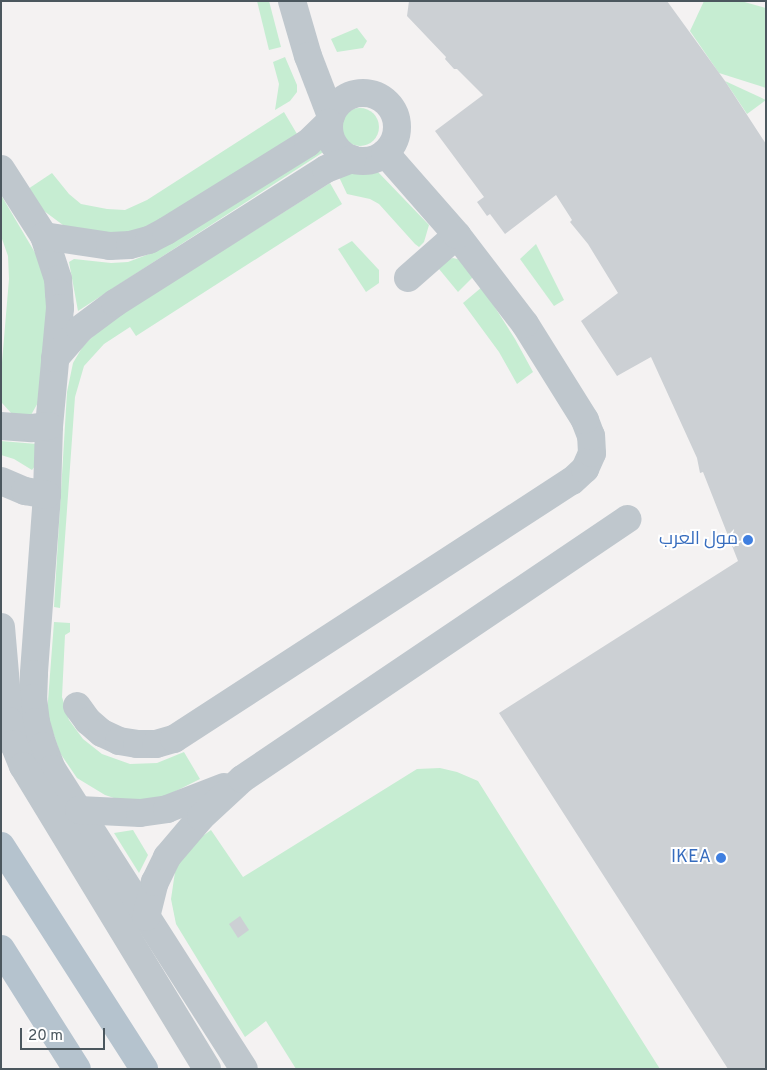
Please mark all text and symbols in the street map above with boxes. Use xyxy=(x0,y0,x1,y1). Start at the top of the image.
place label: مول العرب xyxy=(659,529,738,551)
marker: مول العرب xyxy=(742,534,754,546)
place label: IKEA xyxy=(671,847,711,869)
marker: IKEA xyxy=(715,852,727,864)
scale bar xyxy=(22,1018,108,1050)
text: 20 m xyxy=(28,1027,63,1046)

